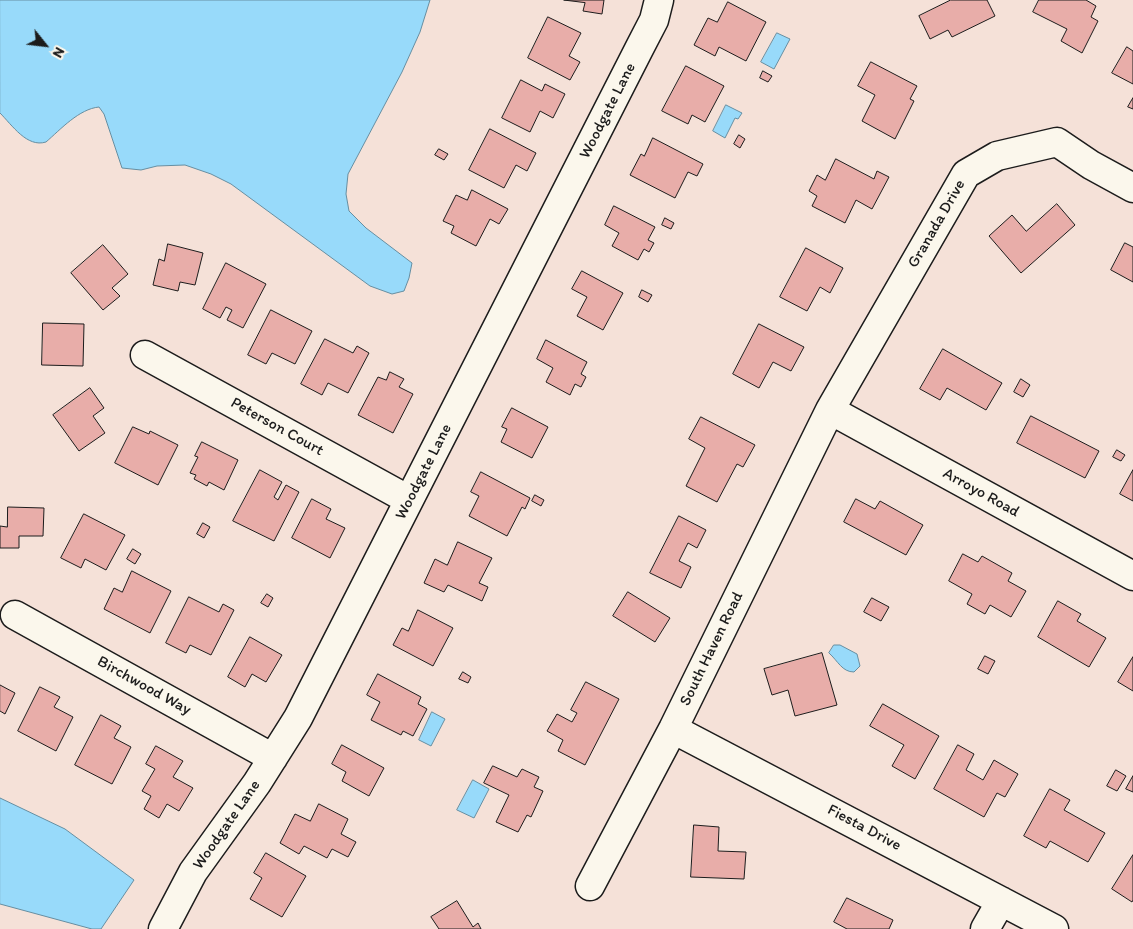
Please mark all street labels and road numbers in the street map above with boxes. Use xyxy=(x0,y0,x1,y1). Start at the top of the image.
street label: Woodgate Lane xyxy=(576,60,640,162)
street label: Granada Drive xyxy=(904,176,970,272)
street label: Peterson Court xyxy=(227,394,327,460)
street label: Woodgate Lane xyxy=(392,421,456,523)
street label: Arroyo Road xyxy=(939,464,1023,522)
street label: South Haven Road xyxy=(676,589,748,709)
street label: Birchwood Way xyxy=(94,652,194,720)
street label: Woodgate Lane xyxy=(189,776,265,874)
street label: Fiesta Drive xyxy=(824,801,904,855)

